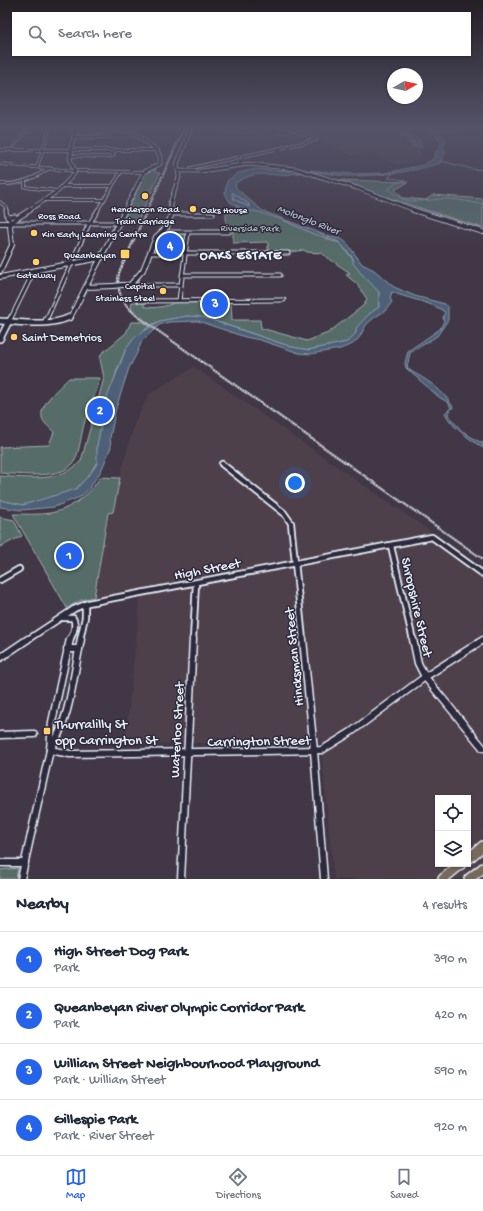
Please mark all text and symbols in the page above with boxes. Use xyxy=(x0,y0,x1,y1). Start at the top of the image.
search box xyxy=(12,12,471,56)
icon: search xyxy=(26,23,48,45)
text: Search here xyxy=(58,25,132,43)
north arrow xyxy=(387,68,423,104)
marker: Henderson Road Train Carriage xyxy=(140,191,150,201)
water label: Molonglo River xyxy=(275,203,343,239)
place label: Henderson Road Train Carriage xyxy=(111,204,180,228)
marker: Oaks House xyxy=(188,204,198,214)
place label: Oaks House xyxy=(201,205,248,217)
street label: Ross Road xyxy=(38,211,81,223)
park label: Riverside Park xyxy=(221,223,281,235)
marker: Kin Early Learning Centre xyxy=(29,228,39,238)
place label: Kin Early Learning Centre xyxy=(42,229,148,241)
pin: 4 xyxy=(157,231,183,261)
marker: Queanbeyan xyxy=(119,248,131,260)
district label: OAKS ESTATE xyxy=(200,249,282,264)
place label: Queanbeyan xyxy=(63,250,116,262)
marker: Gateway xyxy=(31,257,41,267)
place label: Gateway xyxy=(16,270,56,282)
place label: Capital Stainless Steel xyxy=(95,281,155,305)
marker: Capital Stainless Steel xyxy=(158,286,168,296)
pin: 3 xyxy=(202,289,228,319)
marker: Saint Demetrios xyxy=(9,332,19,342)
place label: Saint Demetrios xyxy=(22,332,102,346)
pin: 2 xyxy=(87,396,113,426)
your location xyxy=(285,473,305,493)
pin: 1 xyxy=(56,541,82,571)
street label: High Street xyxy=(173,555,243,585)
street label: Shropshire Street xyxy=(396,556,436,660)
street label: Hincksman Street xyxy=(282,605,309,707)
street label: Waterloo Street xyxy=(168,681,190,778)
place label: Thurralilly St opp Carrington St xyxy=(54,717,159,750)
marker: Thurralilly St opp Carrington St xyxy=(42,726,52,736)
street label: Carrington Street xyxy=(207,733,312,752)
map controls xyxy=(435,795,471,867)
button: locate xyxy=(435,795,471,831)
button: layers xyxy=(435,831,471,867)
text: Nearby xyxy=(16,895,69,915)
text: 4 results xyxy=(423,898,467,913)
text: High Street Dog Park xyxy=(54,943,188,961)
text: 1 xyxy=(26,952,32,967)
text: 390 m xyxy=(434,952,467,967)
text: Park xyxy=(54,961,79,976)
text: Queanbeyan River Olympic Corridor Park xyxy=(54,999,304,1017)
text: 2 xyxy=(26,1008,32,1023)
text: 420 m xyxy=(435,1008,467,1023)
text: Park xyxy=(54,1017,79,1032)
text: William Street Neighbourhood Playground xyxy=(54,1055,319,1073)
text: 3 xyxy=(26,1064,32,1079)
text: 590 m xyxy=(434,1064,467,1079)
text: Park · William Street xyxy=(54,1073,166,1088)
text: Gillespie Park xyxy=(54,1111,137,1129)
text: 4 xyxy=(26,1120,32,1135)
text: 920 m xyxy=(434,1120,467,1135)
text: Park · River Street xyxy=(54,1129,153,1144)
tab: Map xyxy=(65,1166,87,1202)
tab: Directions xyxy=(216,1166,261,1202)
tab: Saved xyxy=(390,1166,418,1202)

